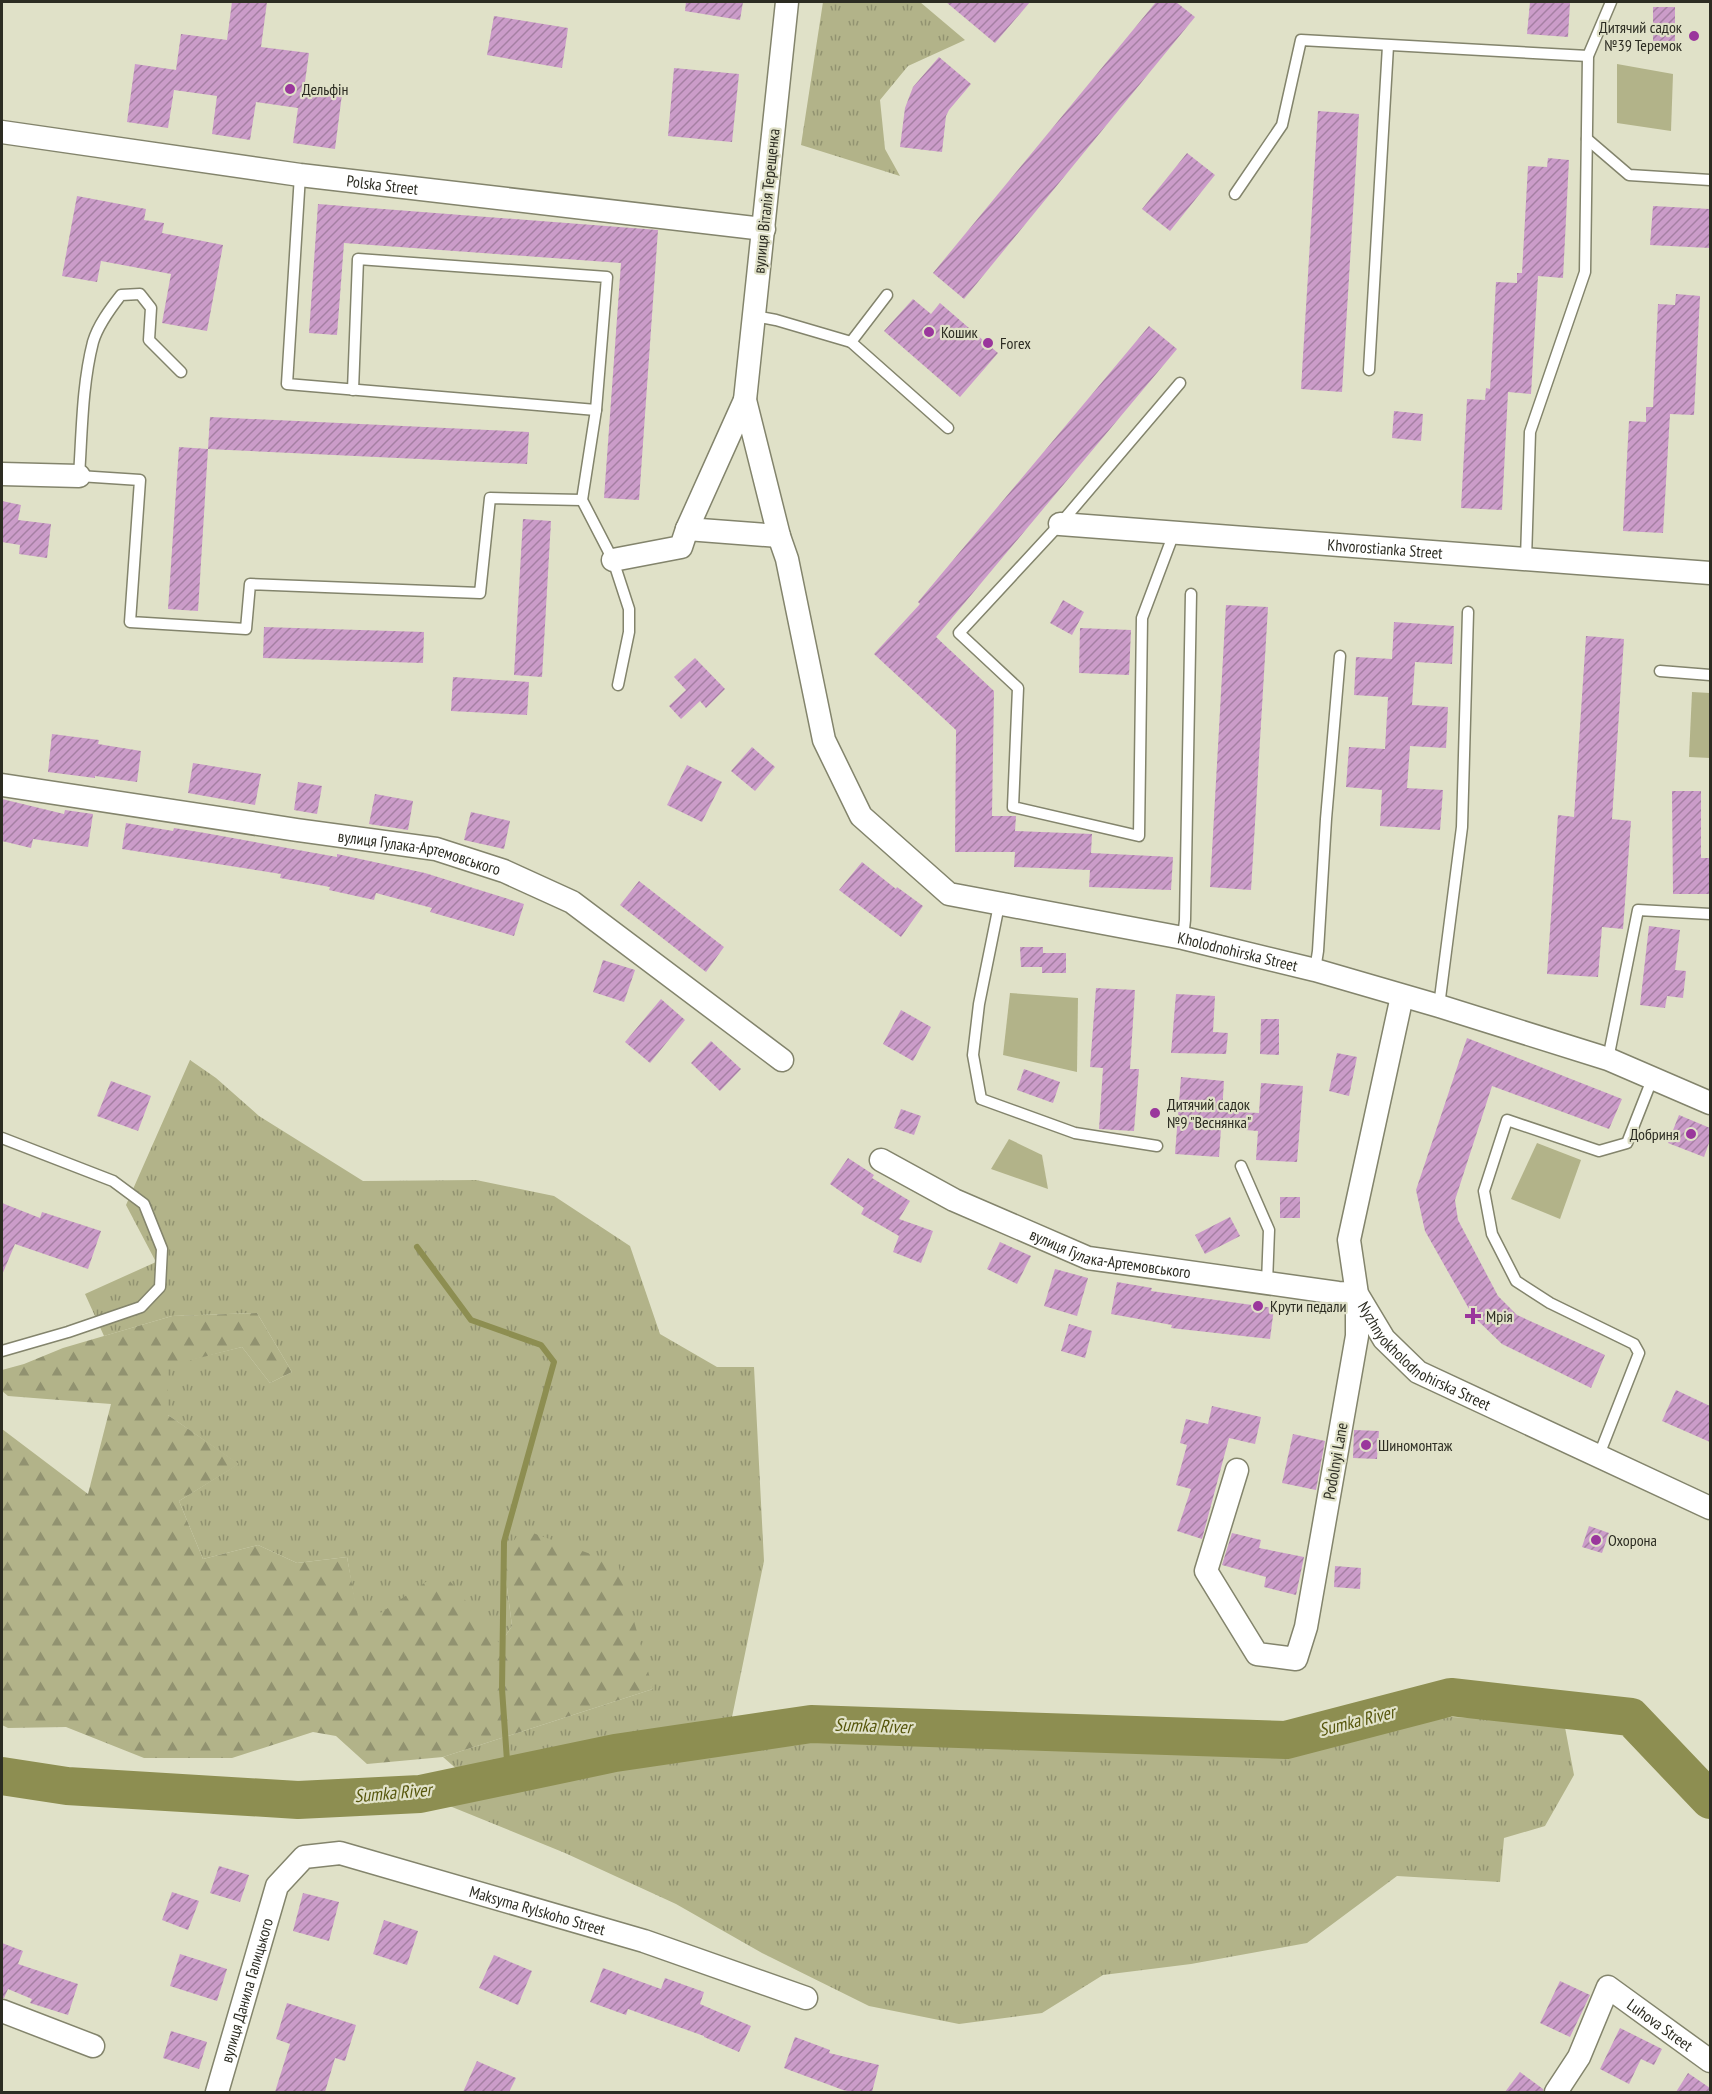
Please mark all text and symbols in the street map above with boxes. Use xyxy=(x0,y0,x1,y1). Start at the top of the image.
place label: Дитячий садок №39 Теремок xyxy=(1599,17,1683,55)
marker: Дитячий садок №39 Теремок xyxy=(1687,29,1701,43)
place label: Дельфін xyxy=(302,79,348,99)
marker: Дельфін xyxy=(283,82,297,96)
street label: вулиця Віталія Терещенка xyxy=(748,128,784,274)
street label: Polska Street xyxy=(345,170,420,199)
place label: Кошик xyxy=(941,322,979,342)
marker: Кошик xyxy=(922,325,936,339)
place label: Forex xyxy=(1000,333,1031,353)
marker: Forex xyxy=(981,336,995,350)
street label: Khvorostianka Street xyxy=(1327,534,1444,563)
street label: вулиця Гулака-Артемовського xyxy=(337,826,503,879)
street label: Kholodnohirska Street xyxy=(1176,927,1300,976)
place label: Дитячий садок №9 "Веснянка" xyxy=(1167,1094,1251,1132)
marker: Дитячий садок №9 "Веснянка" xyxy=(1148,1106,1162,1120)
place label: Добриня xyxy=(1630,1124,1679,1144)
marker: Добриня xyxy=(1684,1127,1698,1141)
street label: вулиця Гулака-Артемовського xyxy=(1027,1224,1192,1282)
place label: Крути педали xyxy=(1270,1296,1347,1316)
street label: Nyzhnyokholodnohirska Street xyxy=(1354,1298,1495,1415)
marker: Крути педали xyxy=(1251,1299,1265,1313)
place label: Мрія xyxy=(1486,1306,1513,1326)
marker: Мрія xyxy=(1464,1307,1482,1325)
street label: Podolnyi Lane xyxy=(1318,1421,1352,1501)
place label: Шиномонтаж xyxy=(1378,1435,1453,1455)
marker: Шиномонтаж xyxy=(1359,1438,1373,1452)
place label: Охорона xyxy=(1608,1530,1657,1550)
marker: Охорона xyxy=(1589,1533,1603,1547)
water label: Sumka River xyxy=(1317,1699,1400,1741)
water label: Sumka River xyxy=(834,1713,915,1738)
water label: Sumka River xyxy=(354,1777,435,1807)
street label: Maksyma Rylskoho Street xyxy=(467,1881,608,1939)
street label: вулиця Данила Галицького xyxy=(216,1916,277,2065)
street label: Luhova Street xyxy=(1623,1994,1697,2056)

